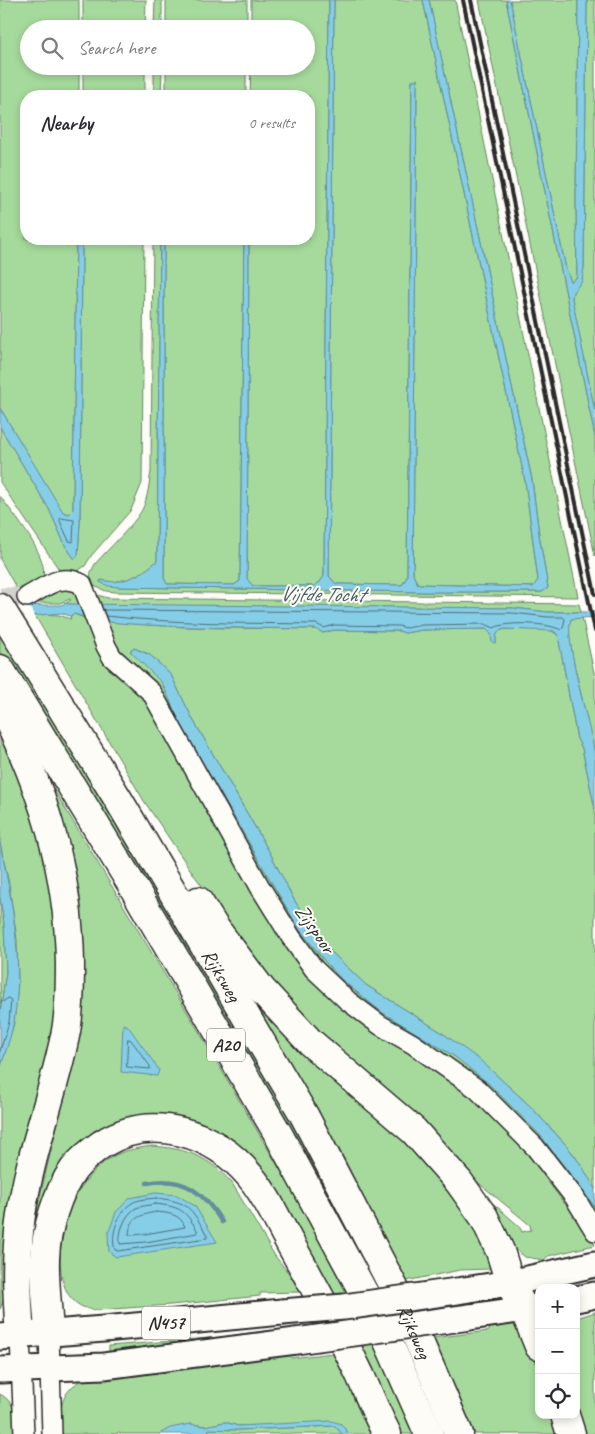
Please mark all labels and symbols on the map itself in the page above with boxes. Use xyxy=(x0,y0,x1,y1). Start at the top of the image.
water label: Vijfde Tocht xyxy=(280,580,369,608)
street label: Zijspoor xyxy=(289,900,342,960)
street label: Rijksweg xyxy=(197,944,248,1008)
road number: A20 xyxy=(207,1028,245,1062)
street label: Rijksweg xyxy=(392,1300,438,1364)
road number: N457 xyxy=(142,1306,190,1340)

